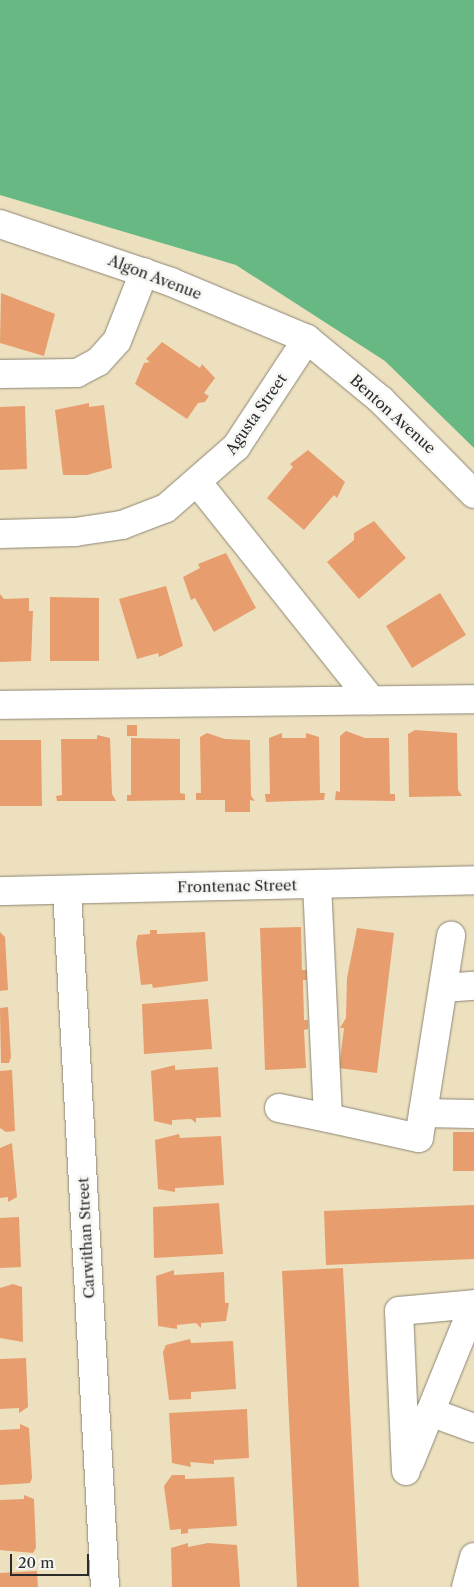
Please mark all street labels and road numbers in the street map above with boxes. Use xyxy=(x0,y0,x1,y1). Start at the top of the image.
street label: Algon Avenue xyxy=(105,251,205,303)
street label: Agusta Street xyxy=(222,370,290,458)
street label: Benton Avenue xyxy=(346,371,440,457)
street label: Frontenac Street xyxy=(177,876,297,896)
street label: Carwithan Street xyxy=(74,1177,98,1299)

